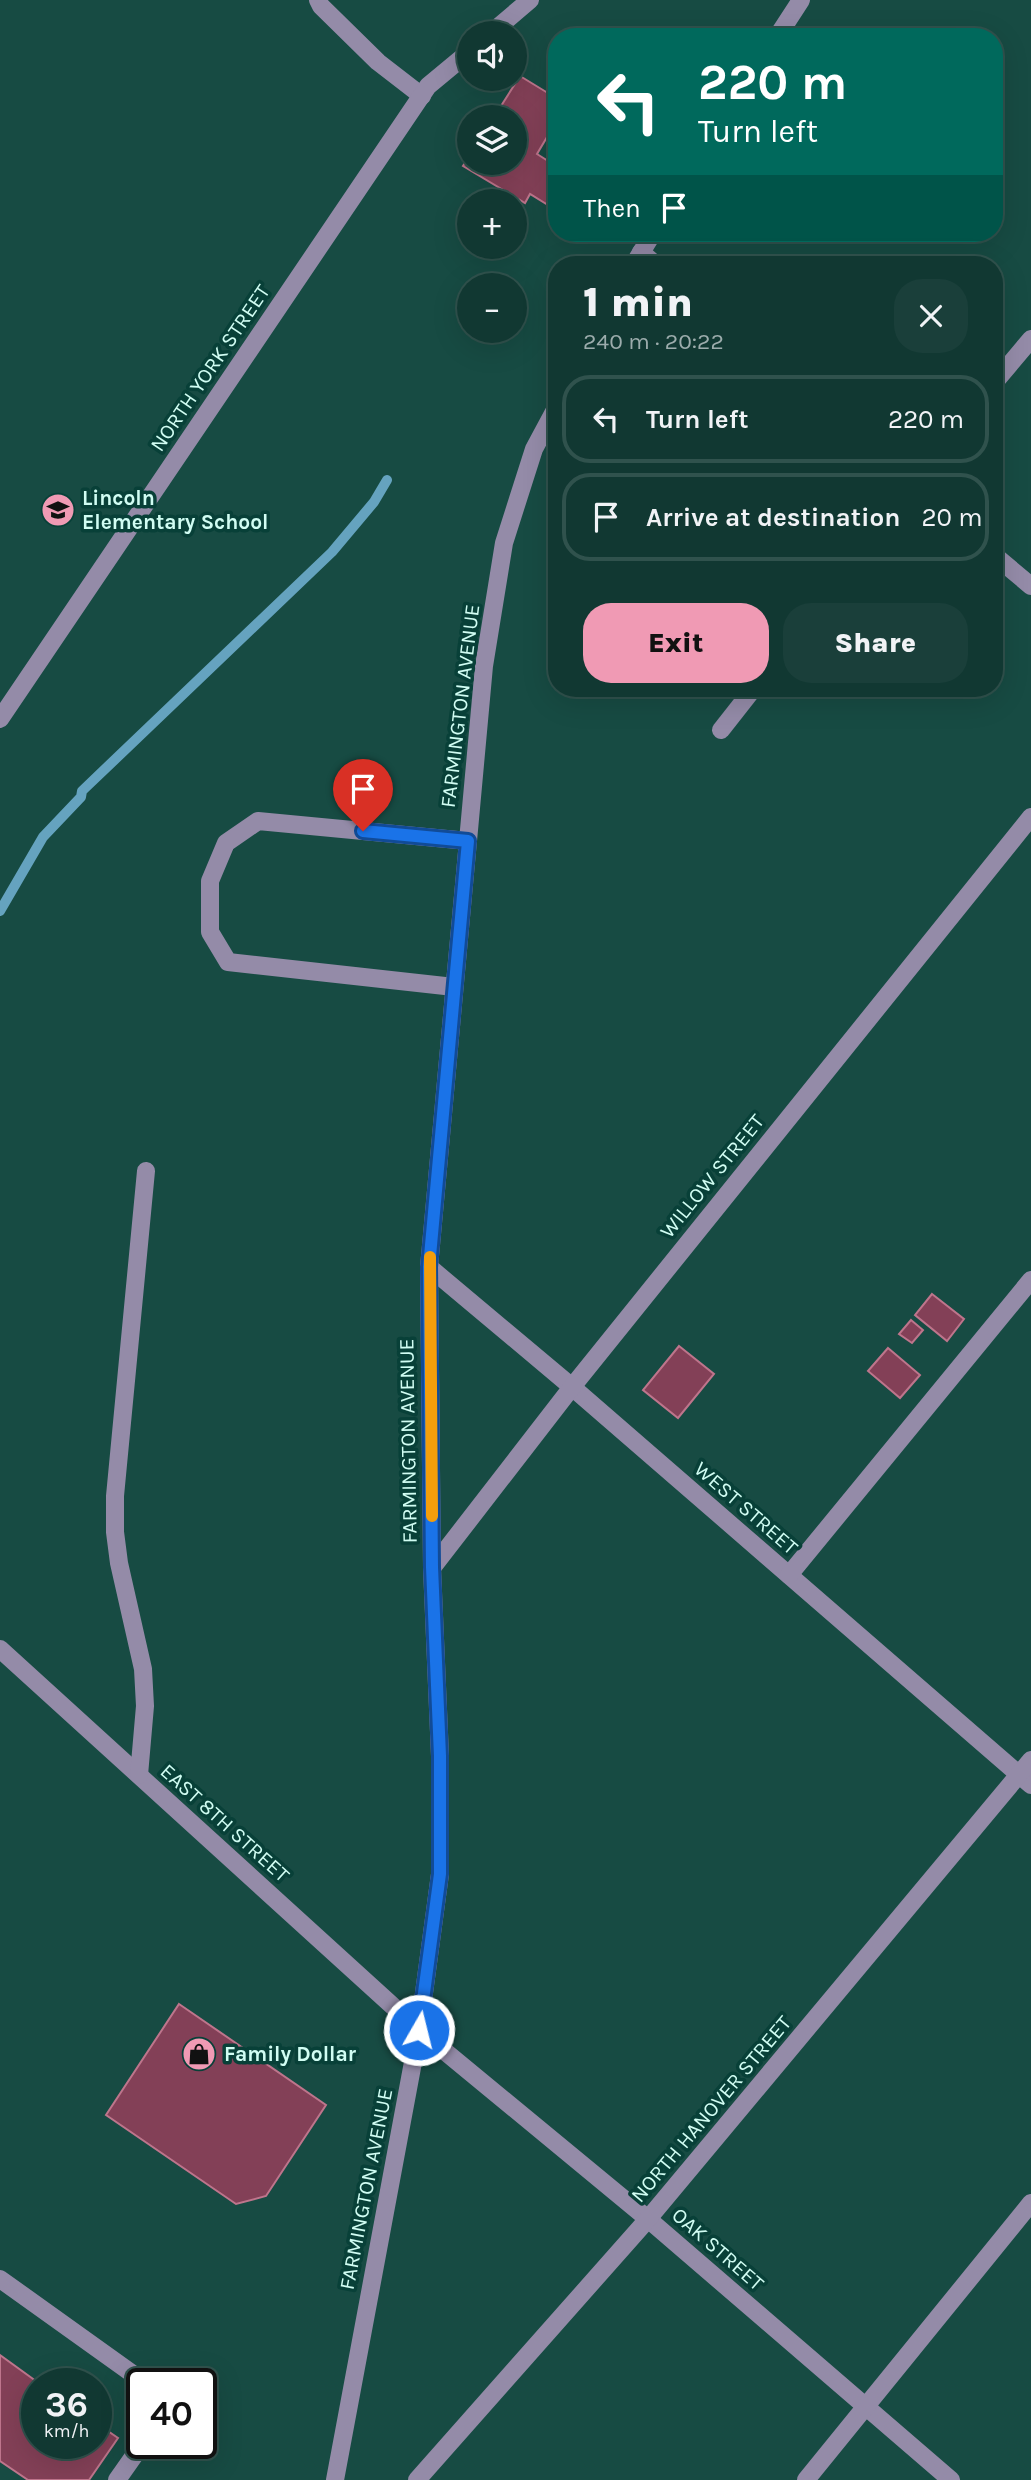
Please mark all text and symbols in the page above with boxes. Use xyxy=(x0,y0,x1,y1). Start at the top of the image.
map controls xyxy=(457,21,527,343)
button: sound xyxy=(457,21,527,91)
text: 220 m xyxy=(698,54,847,111)
icon: left xyxy=(583,56,674,147)
button: layers xyxy=(457,105,527,175)
text: Turn left xyxy=(698,113,818,150)
button: + xyxy=(457,189,527,259)
icon: arrive xyxy=(655,189,693,227)
text: Then xyxy=(583,193,641,224)
button: − xyxy=(457,273,527,343)
text: 1 min xyxy=(583,277,693,327)
button: close xyxy=(894,279,968,353)
street label: NORTH YORK STREET xyxy=(145,280,275,456)
text: 240 m · 20:22 xyxy=(583,328,724,355)
icon: left xyxy=(587,400,625,438)
text: Turn left xyxy=(646,404,748,435)
text: 220 m xyxy=(888,404,964,435)
place label: Lincoln Elementary School xyxy=(82,486,268,534)
school or university icon: Lincoln Elementary School xyxy=(39,491,77,529)
icon: arrive xyxy=(587,498,625,536)
text: Arrive at destination xyxy=(646,502,900,533)
text: 20 m xyxy=(921,502,982,533)
street label: FARMINGTON AVENUE xyxy=(436,603,484,809)
button: Exit xyxy=(583,603,769,683)
button: Share xyxy=(783,603,968,683)
pin xyxy=(333,759,393,831)
icon: arrive xyxy=(344,770,382,808)
street label: WILLOW STREET xyxy=(655,1109,769,1243)
street label: FARMINGTON AVENUE xyxy=(394,1338,422,1544)
street label: WEST STREET xyxy=(689,1457,803,1560)
street label: EAST 8TH STREET xyxy=(156,1759,295,1887)
position arrow xyxy=(382,1993,456,2067)
street label: NORTH HANOVER STREET xyxy=(626,2011,796,2207)
shop icon: Family Dollar xyxy=(180,2035,218,2073)
place label: Family Dollar xyxy=(224,2042,357,2066)
street label: FARMINGTON AVENUE xyxy=(335,2086,397,2292)
street label: OAK STREET xyxy=(667,2203,769,2296)
speed limit sign: 40 xyxy=(126,2368,217,2459)
text: 36 xyxy=(45,2384,88,2425)
text: km/h xyxy=(44,2420,89,2442)

